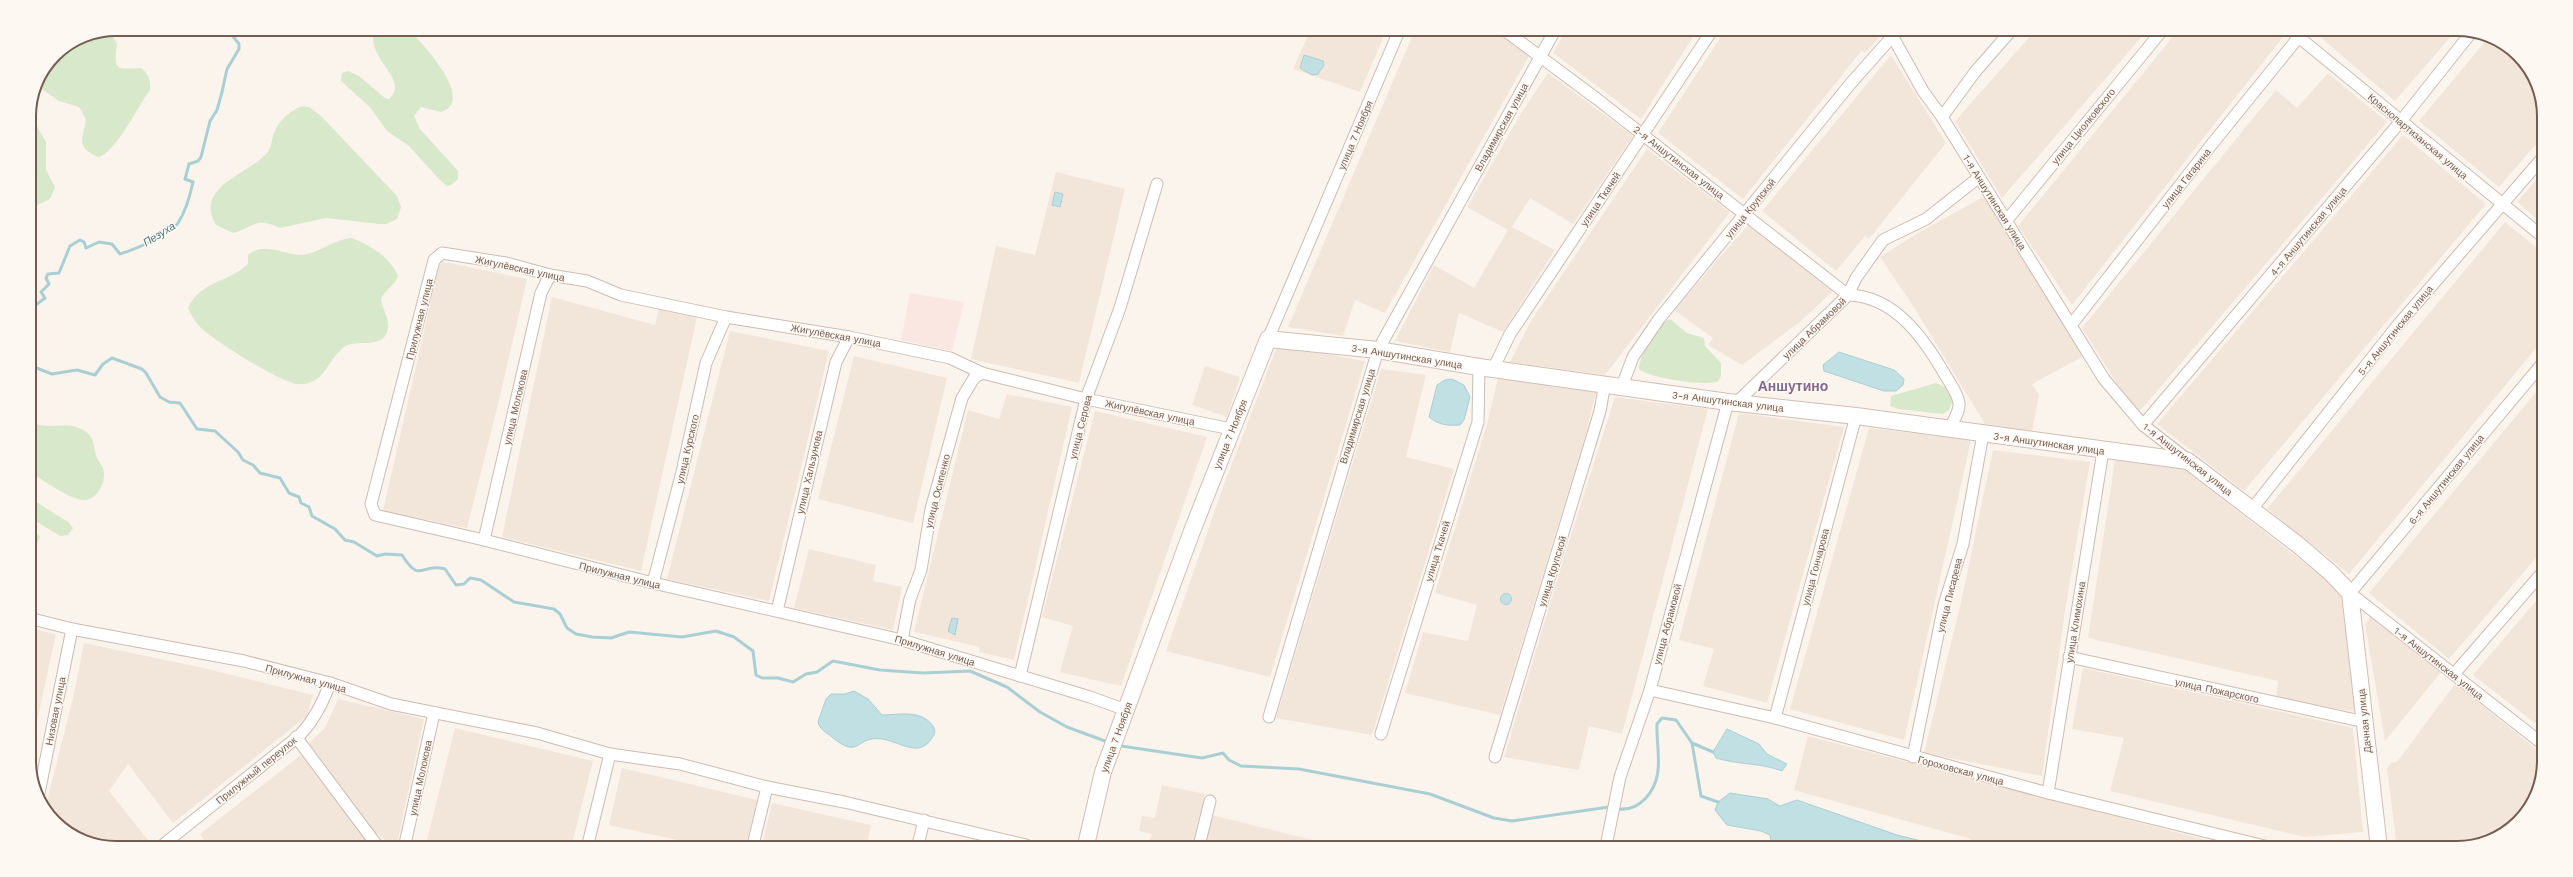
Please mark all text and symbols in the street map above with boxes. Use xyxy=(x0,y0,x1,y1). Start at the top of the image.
street label: Владимирская улица xyxy=(1473,81,1530,173)
street label: улица Циолковского xyxy=(2049,86,2118,166)
street label: Краснопартизанская улица xyxy=(2366,91,2470,182)
street label: улица 7 Ноября xyxy=(1336,99,1375,171)
street label: 2-я Аншутинская улица xyxy=(1631,124,1727,201)
street label: улица Гагарина xyxy=(2160,146,2213,210)
street label: 1-я Аншутинская улица xyxy=(1961,153,2029,252)
street label: улица Ткачей xyxy=(1578,170,1623,228)
street label: улица Крупской xyxy=(1723,176,1778,240)
street label: 4-я Аншутинская улица xyxy=(2268,184,2349,278)
water label: Пезуха xyxy=(141,219,178,249)
street label: Жигулёвская улица xyxy=(474,254,566,283)
street label: Прилужная улица xyxy=(404,277,435,361)
street label: 5-я Аншутинская улица xyxy=(2356,283,2435,377)
street label: улица Абрамовой xyxy=(1781,295,1848,361)
street label: Жигулёвская улица xyxy=(790,322,882,349)
street label: 3-я Аншутинская улица xyxy=(1351,342,1464,371)
street label: Владимирская улица xyxy=(1338,367,1377,465)
street label: улица Молокова xyxy=(501,368,530,446)
district label: Аншутино xyxy=(1758,378,1828,394)
street label: 3-я Аншутинская улица xyxy=(1672,389,1785,414)
street label: улица Серова xyxy=(1067,394,1094,460)
street label: Жигулёвская улица xyxy=(1104,398,1196,427)
street label: улица 7 Ноября xyxy=(1212,398,1249,471)
street label: улица Курского xyxy=(674,413,701,485)
street label: 1-я Аншутинская улица xyxy=(2141,421,2235,498)
street label: улица Хальзунова xyxy=(795,429,825,515)
street label: 3-я Аншутинская улица xyxy=(1993,430,2106,457)
street label: 6-я Аншутинская улица xyxy=(2407,432,2486,526)
street label: улица Осипенко xyxy=(923,453,952,529)
street label: улица Ткачей xyxy=(1423,519,1452,583)
street label: улица Гончарова xyxy=(1800,527,1831,607)
street label: улица Крупской xyxy=(1537,535,1568,608)
street label: улица Писарева xyxy=(1935,556,1964,633)
street label: Прилужная улица xyxy=(578,560,662,591)
street label: улица Климохина xyxy=(2064,580,2087,664)
street label: улица Абрамовой xyxy=(1651,583,1684,666)
street label: 1-я Аншутинская улица xyxy=(2392,625,2486,702)
street label: Прилужная улица xyxy=(893,633,977,668)
street label: Прилужная улица xyxy=(264,662,348,695)
street label: Низовая улица xyxy=(43,675,68,746)
street label: улица Пожарского xyxy=(2174,676,2260,705)
street label: Дачная улица xyxy=(2356,688,2373,754)
street label: улица 7 Ноября xyxy=(1099,701,1134,774)
street label: Прилужный переулок xyxy=(214,734,299,806)
street label: улица Молокова xyxy=(407,739,434,817)
street label: Гороховская улица xyxy=(1917,754,2005,787)

